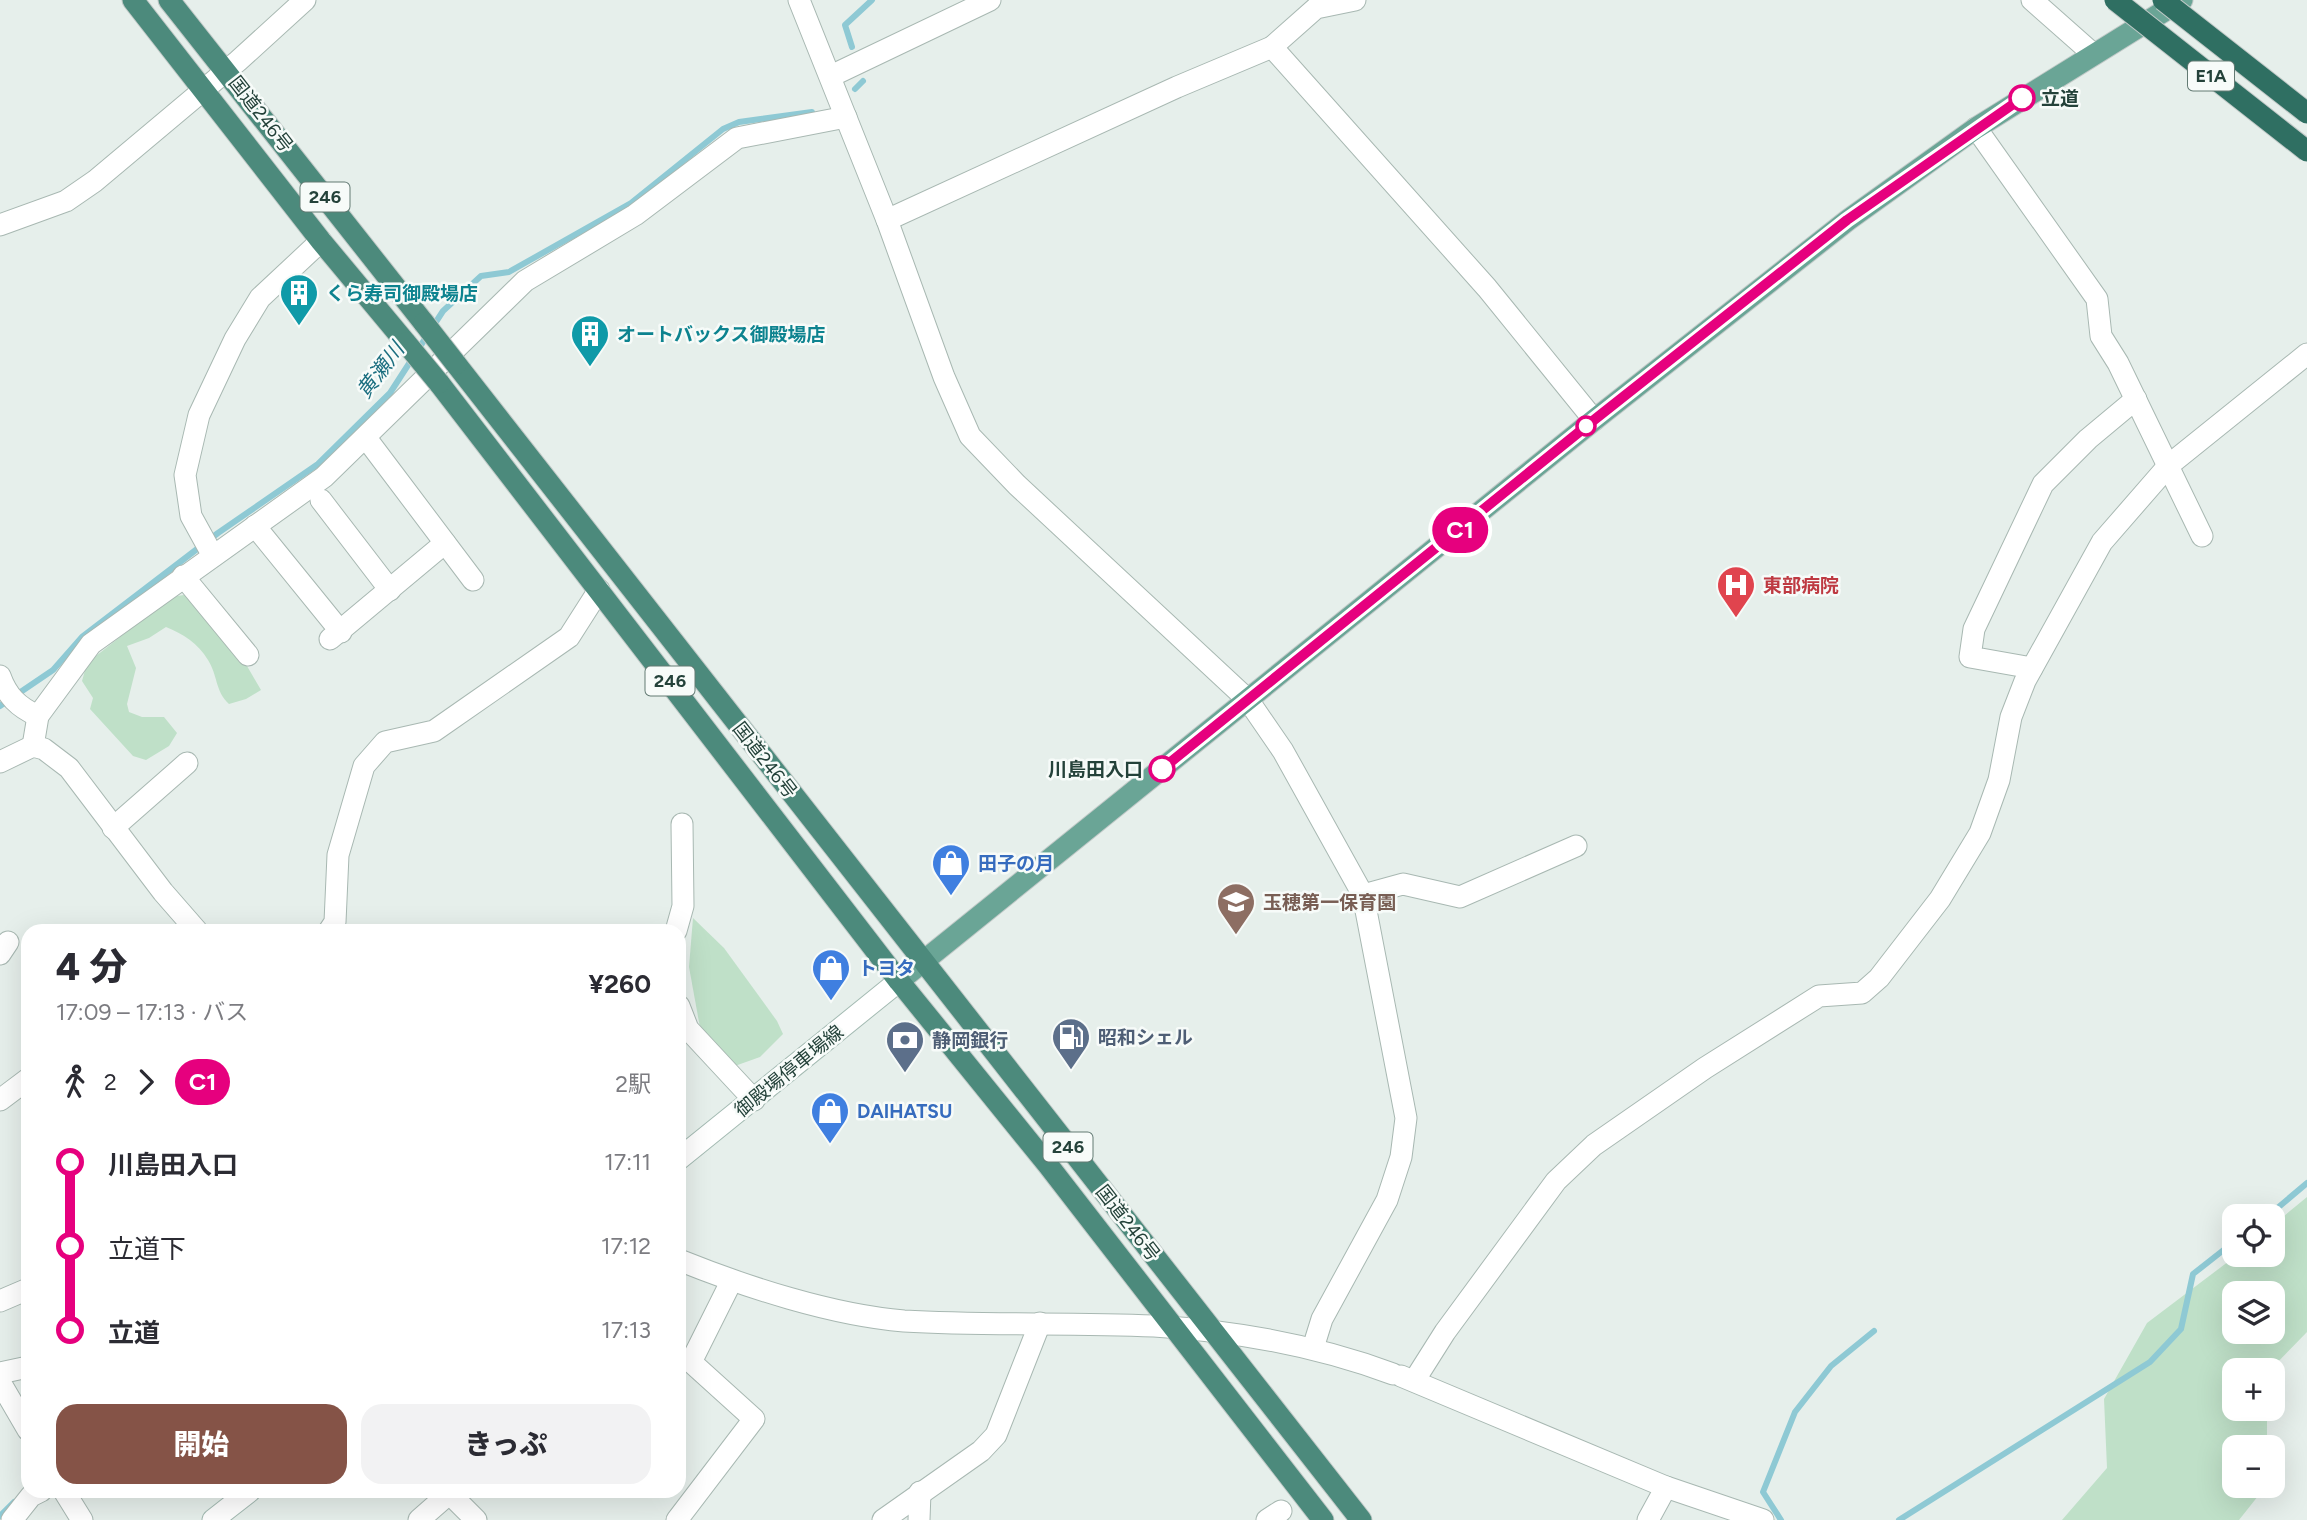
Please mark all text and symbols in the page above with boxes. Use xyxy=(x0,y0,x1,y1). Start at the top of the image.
road number: E1A xyxy=(2188,62,2234,90)
street label: 国道246号 xyxy=(224,71,298,157)
marker: 立道 xyxy=(2009,85,2035,111)
place label: 立道 xyxy=(2041,87,2079,110)
road number: 246 xyxy=(300,182,350,212)
building icon: くら寿司御殿場店 xyxy=(278,272,320,327)
place label: くら寿司御殿場店 xyxy=(326,282,478,305)
building icon: オートバックス御殿場店 xyxy=(569,313,611,368)
place label: オートバックス御殿場店 xyxy=(617,323,825,346)
water label: 黄瀬川 xyxy=(351,336,410,403)
unlabelled marker xyxy=(1576,416,1596,436)
line badge: C1 xyxy=(1428,507,1492,553)
text: C1 xyxy=(1446,515,1474,544)
hospital icon: 東部病院 xyxy=(1715,564,1757,619)
place label: 東部病院 xyxy=(1763,574,1839,597)
road number: 246 xyxy=(646,666,694,696)
street label: 国道246号 xyxy=(728,717,802,803)
marker: 川島田入口 xyxy=(1149,756,1175,782)
place label: 川島田入口 xyxy=(1048,758,1143,781)
shop icon: 田子の月 xyxy=(930,842,972,897)
place label: 田子の月 xyxy=(978,852,1054,875)
school or university icon: 玉穂第一保育園 xyxy=(1215,881,1257,936)
place label: 玉穂第一保育園 xyxy=(1263,891,1396,914)
text: 4 分 xyxy=(56,944,127,990)
shop icon: トヨタ xyxy=(810,947,852,1002)
place label: トヨタ xyxy=(858,957,915,980)
text: ¥260 xyxy=(589,968,651,1000)
text: 17:09 – 17:13 · バス xyxy=(56,998,248,1026)
fuel station icon: 昭和シェル xyxy=(1050,1016,1092,1071)
bank icon: 静岡銀行 xyxy=(884,1019,926,1074)
street label: 御殿場停車場線 xyxy=(730,1020,848,1122)
place label: 昭和シェル xyxy=(1098,1026,1193,1049)
place label: 静岡銀行 xyxy=(932,1029,1008,1052)
icon: walk xyxy=(56,1063,94,1101)
icon: forward xyxy=(127,1063,165,1101)
text: C1 xyxy=(189,1067,216,1096)
text: 2 xyxy=(104,1068,117,1096)
text: 2駅 xyxy=(615,1070,651,1098)
shop icon: DAIHATSU xyxy=(809,1090,851,1145)
place label: DAIHATSU xyxy=(857,1100,952,1123)
road number: 246 xyxy=(1044,1132,1092,1162)
text: 17:11 xyxy=(604,1148,651,1176)
text: 川島田入口 xyxy=(108,1149,238,1181)
street label: 国道246号 xyxy=(1091,1180,1165,1266)
map controls xyxy=(2222,1204,2285,1498)
button: locate xyxy=(2222,1204,2285,1267)
text: 17:12 xyxy=(601,1232,651,1260)
text: 立道下 xyxy=(108,1233,186,1265)
button: layers xyxy=(2222,1281,2285,1344)
text: 17:13 xyxy=(601,1316,651,1344)
text: 立道 xyxy=(108,1317,160,1349)
button: + xyxy=(2222,1358,2285,1421)
button: 開始 xyxy=(56,1404,347,1484)
button: きっぷ xyxy=(361,1404,651,1484)
button: − xyxy=(2222,1435,2285,1498)

